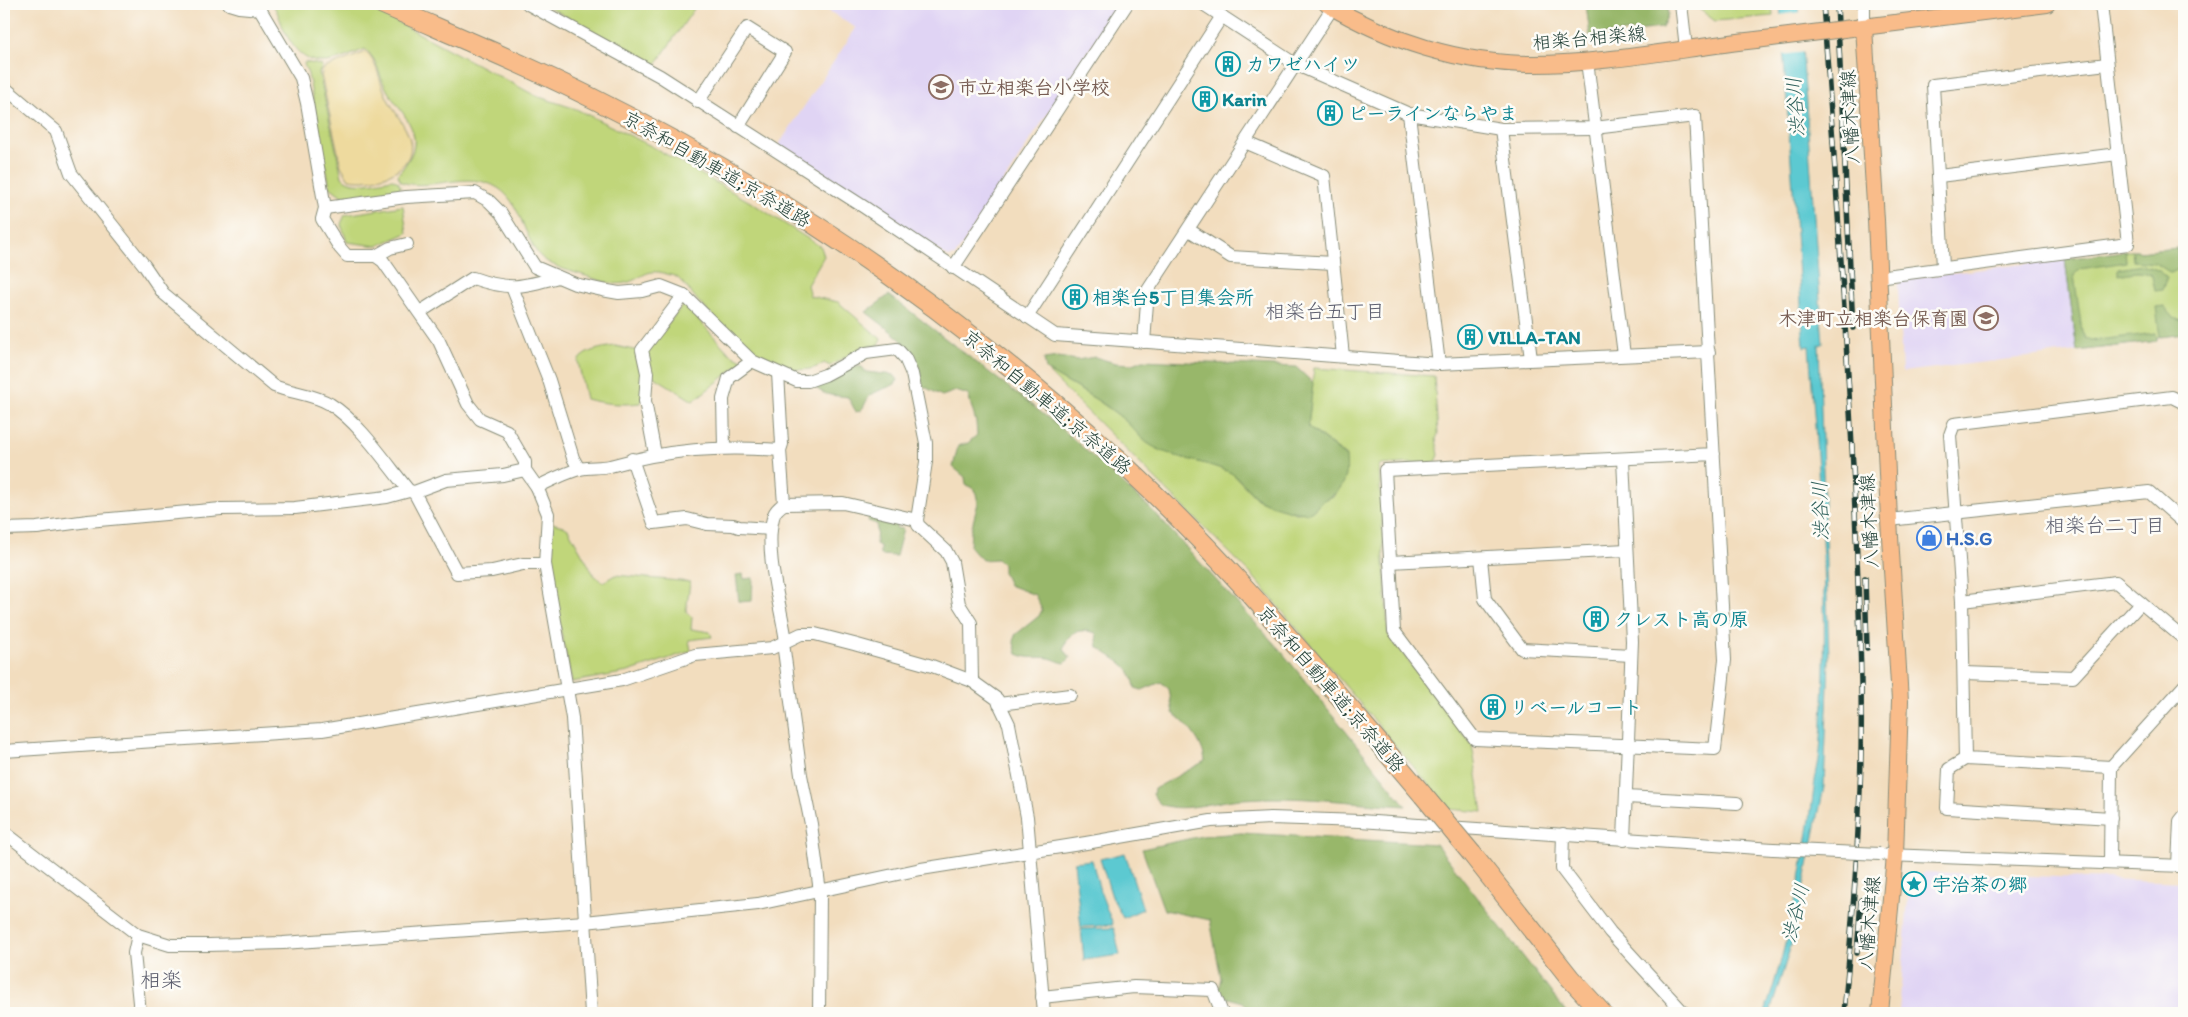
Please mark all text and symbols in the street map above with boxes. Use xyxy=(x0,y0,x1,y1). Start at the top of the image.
street label: 相楽台相楽線 xyxy=(1531,22,1647,54)
building icon: カワゼハイツ xyxy=(1215,51,1241,77)
place label: カワゼハイツ xyxy=(1246,53,1360,76)
street label: 八幡木津線 xyxy=(1836,69,1864,165)
school or university icon: 市立相楽台小学校 xyxy=(928,74,954,100)
place label: 市立相楽台小学校 xyxy=(958,76,1110,99)
water label: 渋谷川 xyxy=(1781,76,1809,138)
building icon: Karin xyxy=(1192,86,1218,112)
place label: Karin xyxy=(1222,88,1267,111)
building icon: ピーラインならやま xyxy=(1317,100,1343,126)
place label: ピーラインならやま xyxy=(1348,102,1518,125)
street label: 京奈和自動車道;京奈道路 xyxy=(619,106,815,232)
building icon: 相楽台5丁目集会所 xyxy=(1062,284,1088,310)
place label: 相楽台5丁目集会所 xyxy=(1092,286,1254,309)
district label: 相楽台五丁目 xyxy=(1265,299,1385,323)
school or university icon: 木津町立相楽台保育園 xyxy=(1973,305,1999,331)
place label: 木津町立相楽台保育園 xyxy=(1778,307,1968,330)
street label: 京奈和自動車道;京奈道路 xyxy=(958,324,1136,480)
building icon: VILLA-TAN xyxy=(1457,324,1483,350)
place label: VILLA-TAN xyxy=(1488,326,1581,349)
street label: 八幡木津線 xyxy=(1855,473,1883,569)
water label: 渋谷川 xyxy=(1807,481,1833,541)
district label: 相楽台二丁目 xyxy=(2045,513,2165,537)
shop icon: H.S.G xyxy=(1916,525,1942,551)
place label: H.S.G xyxy=(1946,527,1992,550)
street label: 京奈和自動車道;京奈道路 xyxy=(1252,601,1410,777)
building icon: クレスト高の原 xyxy=(1583,606,1609,632)
place label: クレスト高の原 xyxy=(1614,608,1749,631)
building icon: リベールコート xyxy=(1480,694,1506,720)
place label: リベールコート xyxy=(1510,696,1642,719)
place icon: 宇治茶の郷 xyxy=(1901,871,1927,897)
place label: 宇治茶の郷 xyxy=(1932,873,2027,896)
street label: 八幡木津線 xyxy=(1853,875,1885,971)
water label: 渋谷川 xyxy=(1776,881,1814,945)
district label: 相楽 xyxy=(140,967,182,992)

